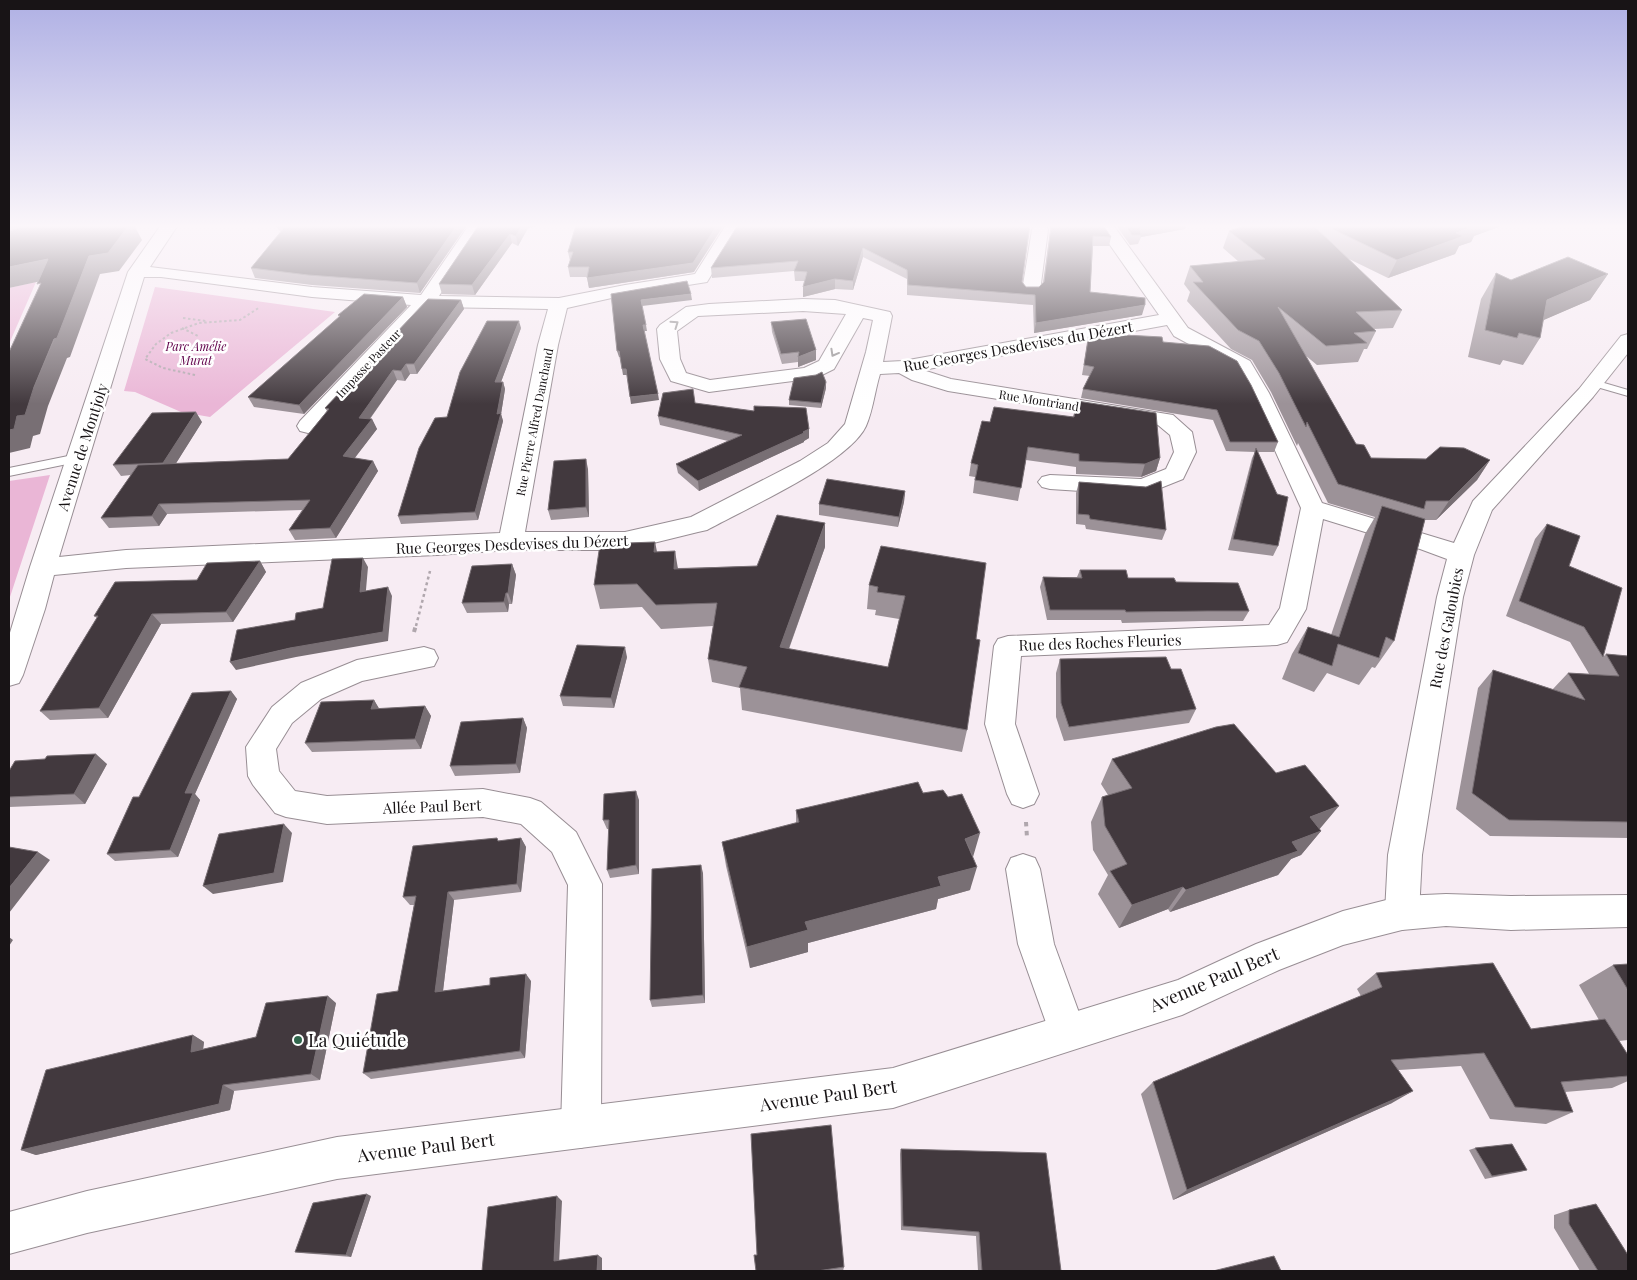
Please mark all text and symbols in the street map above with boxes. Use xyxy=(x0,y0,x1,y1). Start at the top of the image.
street label: Rue Georges Desdevises du Dézert xyxy=(902,316,1135,376)
one-way arrow xyxy=(669,321,679,330)
street label: Impasse Pasteur xyxy=(332,325,404,401)
park label: Parc Amélie Murat xyxy=(165,338,226,368)
street label: Rue Pierre Alfred Danchaud xyxy=(512,347,556,497)
one-way arrow xyxy=(830,347,840,356)
street label: Avenue de Montjoly xyxy=(52,380,112,514)
street label: Rue Montriand xyxy=(998,386,1080,414)
street label: Rue Georges Desdevises du Dézert xyxy=(395,530,629,558)
street label: Rue des Galoubies xyxy=(1424,566,1468,690)
street label: Rue des Roches Fleuries xyxy=(1018,629,1182,655)
street label: Allée Paul Bert xyxy=(381,794,482,818)
street label: Avenue Paul Bert xyxy=(1145,941,1283,1017)
place label: La Quiétude xyxy=(308,1028,406,1052)
marker: La Quiétude xyxy=(292,1034,304,1046)
street label: Avenue Paul Bert xyxy=(757,1073,899,1117)
street label: Avenue Paul Bert xyxy=(355,1127,497,1167)

